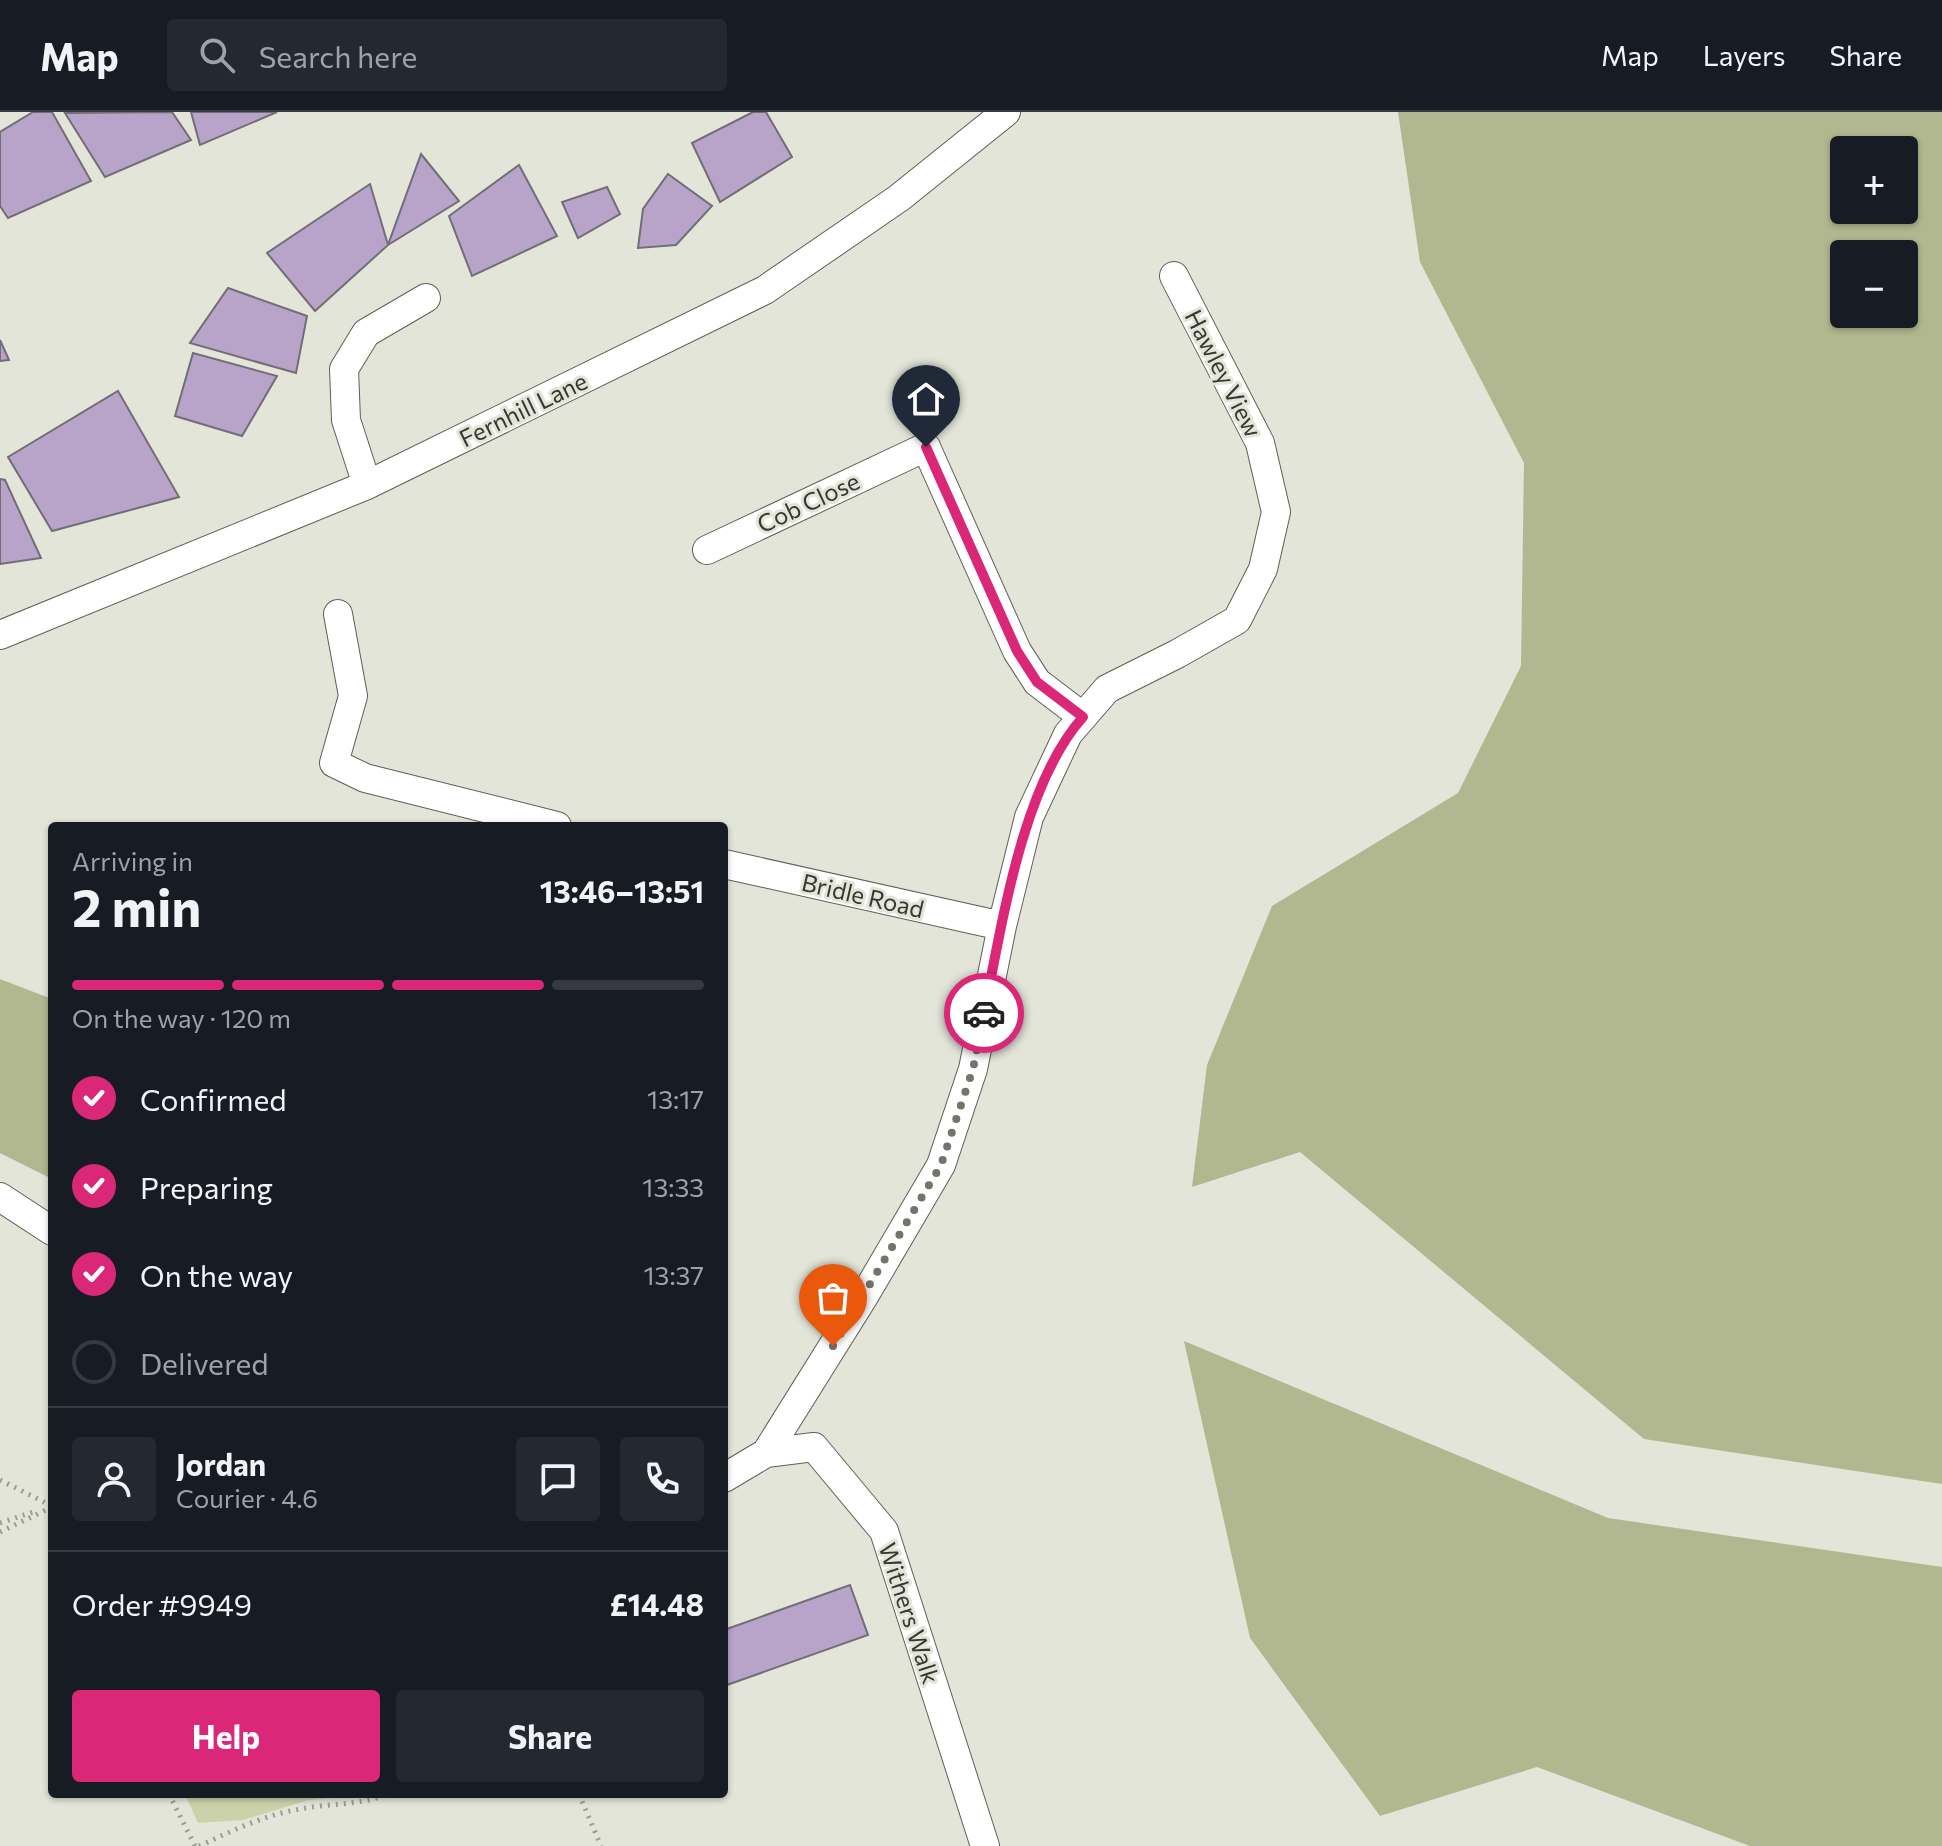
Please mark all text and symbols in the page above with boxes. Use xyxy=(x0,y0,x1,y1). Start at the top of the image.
search box xyxy=(167,19,727,91)
text: Map xyxy=(40,32,119,79)
icon: search xyxy=(195,33,239,77)
text: Search here xyxy=(259,37,417,74)
text: Map xyxy=(1601,38,1659,72)
text: Layers xyxy=(1703,38,1785,72)
text: Share xyxy=(1829,38,1902,72)
map controls xyxy=(1830,136,1918,328)
button: + xyxy=(1830,136,1918,224)
button: − xyxy=(1830,240,1918,328)
street label: Hawley View xyxy=(1179,304,1269,442)
pin xyxy=(892,365,960,447)
street label: Fernhill Lane xyxy=(454,366,592,452)
icon: home xyxy=(904,377,948,421)
street label: Cob Close xyxy=(752,466,864,538)
text: Arriving in xyxy=(72,845,193,876)
street label: Bridle Road xyxy=(799,867,927,923)
text: 13:46–13:51 xyxy=(540,872,704,909)
text: 2 min xyxy=(72,874,201,938)
courier xyxy=(944,973,1024,1053)
icon: car xyxy=(962,991,1006,1035)
text: On the way · 120 m xyxy=(72,1002,291,1033)
icon: check xyxy=(72,1076,116,1120)
text: Confirmed xyxy=(140,1080,287,1117)
text: 13:17 xyxy=(647,1083,704,1114)
icon: check xyxy=(72,1164,116,1208)
text: Preparing xyxy=(140,1168,273,1205)
text: 13:33 xyxy=(642,1171,704,1202)
icon: check xyxy=(72,1252,116,1296)
text: On the way xyxy=(140,1256,293,1293)
text: 13:37 xyxy=(643,1259,704,1290)
pin xyxy=(799,1264,867,1346)
icon: bag xyxy=(811,1276,855,1320)
text: Delivered xyxy=(140,1344,269,1381)
button: person xyxy=(72,1437,156,1521)
button: chat xyxy=(516,1437,600,1521)
button: phone xyxy=(620,1437,704,1521)
text: Jordan xyxy=(176,1445,266,1482)
text: Courier · 4.6 xyxy=(176,1482,318,1513)
street label: Withers Walk xyxy=(874,1539,946,1687)
text: Order #9949 xyxy=(72,1585,252,1622)
text: £14.48 xyxy=(610,1585,704,1622)
button: Help xyxy=(72,1690,380,1782)
button: Share xyxy=(396,1690,704,1782)

